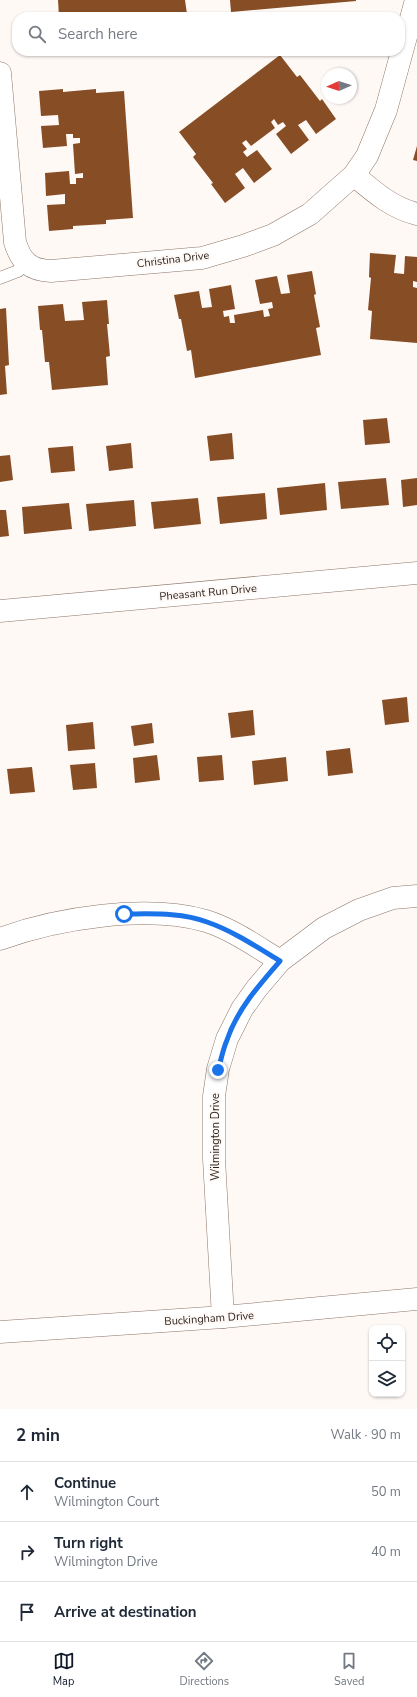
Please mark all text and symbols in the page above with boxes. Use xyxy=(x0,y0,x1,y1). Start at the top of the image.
search box xyxy=(12,12,405,56)
icon: search xyxy=(26,23,48,45)
text: Search here xyxy=(58,24,138,44)
north arrow xyxy=(321,68,357,104)
street label: Christina Drive xyxy=(136,248,210,271)
street label: Pheasant Run Drive xyxy=(159,581,257,604)
route start xyxy=(115,905,133,923)
route end xyxy=(209,1061,227,1079)
street label: Wilmington Drive xyxy=(208,1093,223,1181)
street label: Buckingham Drive xyxy=(164,1308,255,1329)
map controls xyxy=(369,1325,405,1397)
button: locate xyxy=(369,1325,405,1361)
button: layers xyxy=(369,1361,405,1397)
text: 2 min xyxy=(16,1424,60,1447)
text: Walk · 90 m xyxy=(330,1426,401,1444)
text: Continue xyxy=(54,1473,116,1493)
icon: ahead xyxy=(16,1481,38,1503)
text: 50 m xyxy=(371,1483,401,1501)
text: Wilmington Court xyxy=(54,1493,159,1511)
text: Turn right xyxy=(54,1533,123,1553)
icon: right xyxy=(16,1541,38,1563)
text: 40 m xyxy=(371,1543,401,1561)
text: Wilmington Drive xyxy=(54,1553,158,1571)
icon: arrive xyxy=(16,1601,38,1623)
text: Arrive at destination xyxy=(54,1602,197,1622)
tab: Map xyxy=(53,1650,75,1689)
tab: Directions xyxy=(180,1650,229,1689)
tab: Saved xyxy=(334,1650,364,1689)

